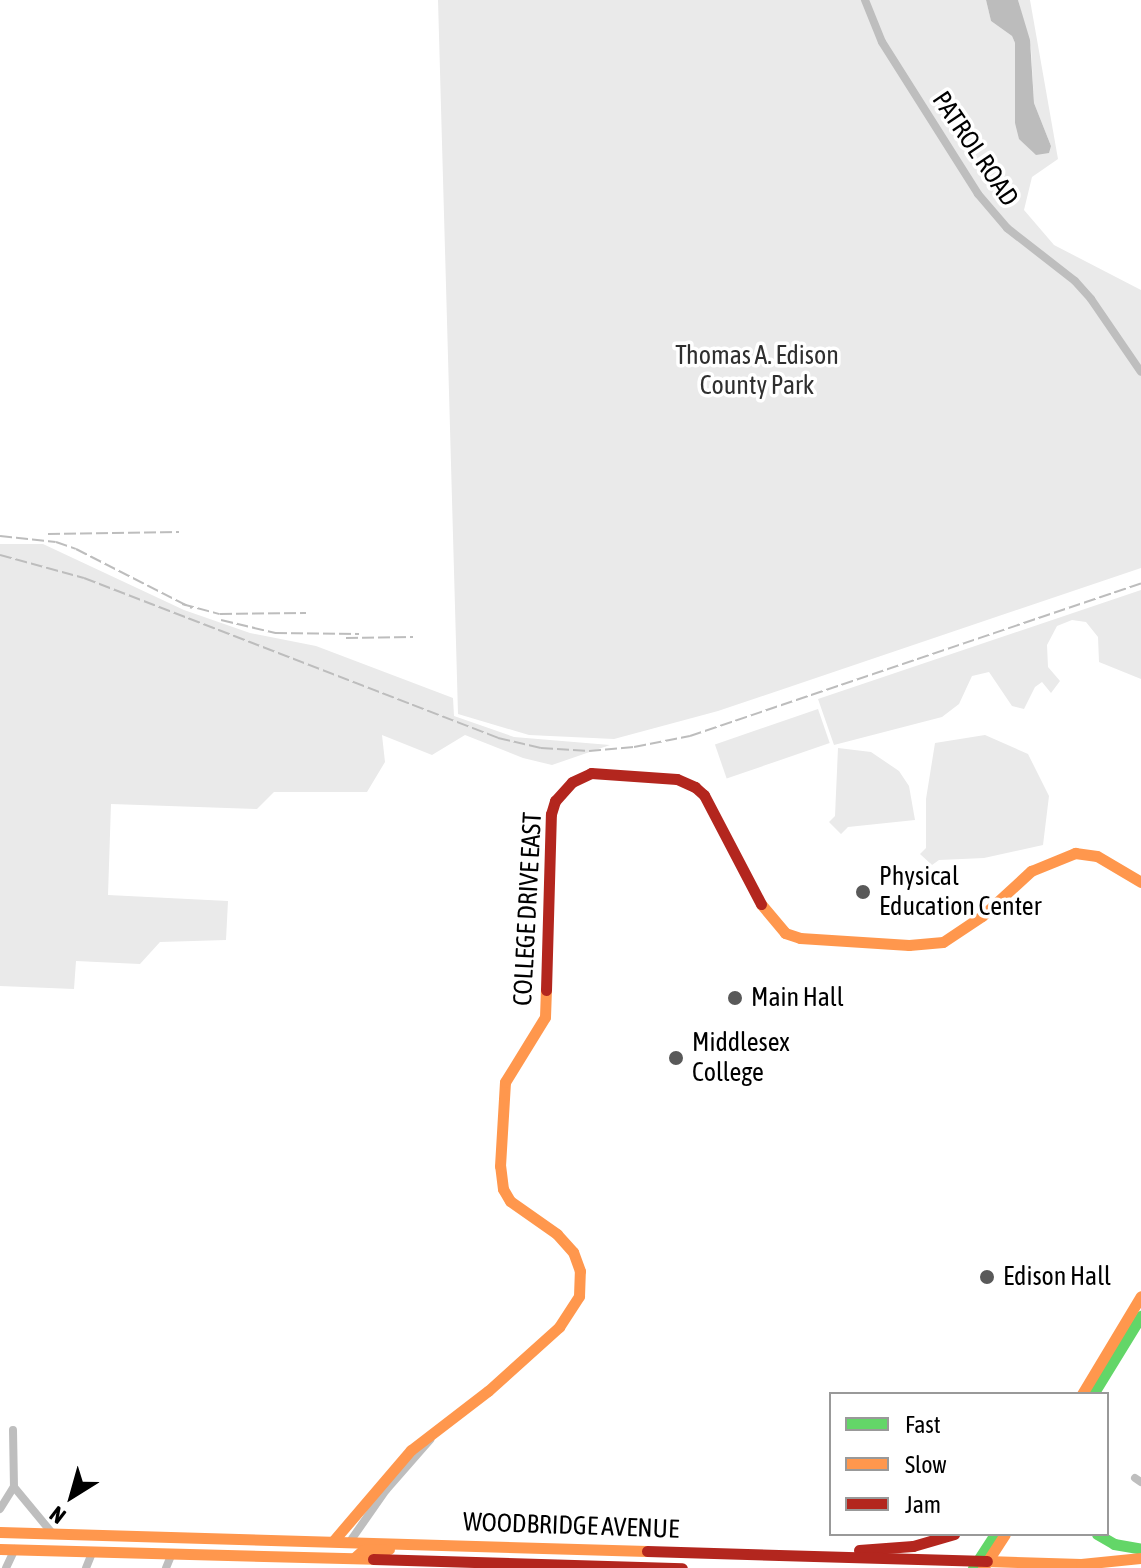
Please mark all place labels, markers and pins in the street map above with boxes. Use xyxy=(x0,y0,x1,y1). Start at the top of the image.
place label: Physical Education Center xyxy=(879,861,1041,922)
marker: Physical Education Center xyxy=(854,883,872,901)
place label: Main Hall xyxy=(751,982,844,1014)
marker: Main Hall xyxy=(726,989,744,1007)
place label: Middlesex College xyxy=(692,1027,790,1088)
marker: Middlesex College xyxy=(667,1049,685,1067)
place label: Edison Hall xyxy=(1003,1261,1111,1293)
marker: Edison Hall xyxy=(978,1268,996,1286)

